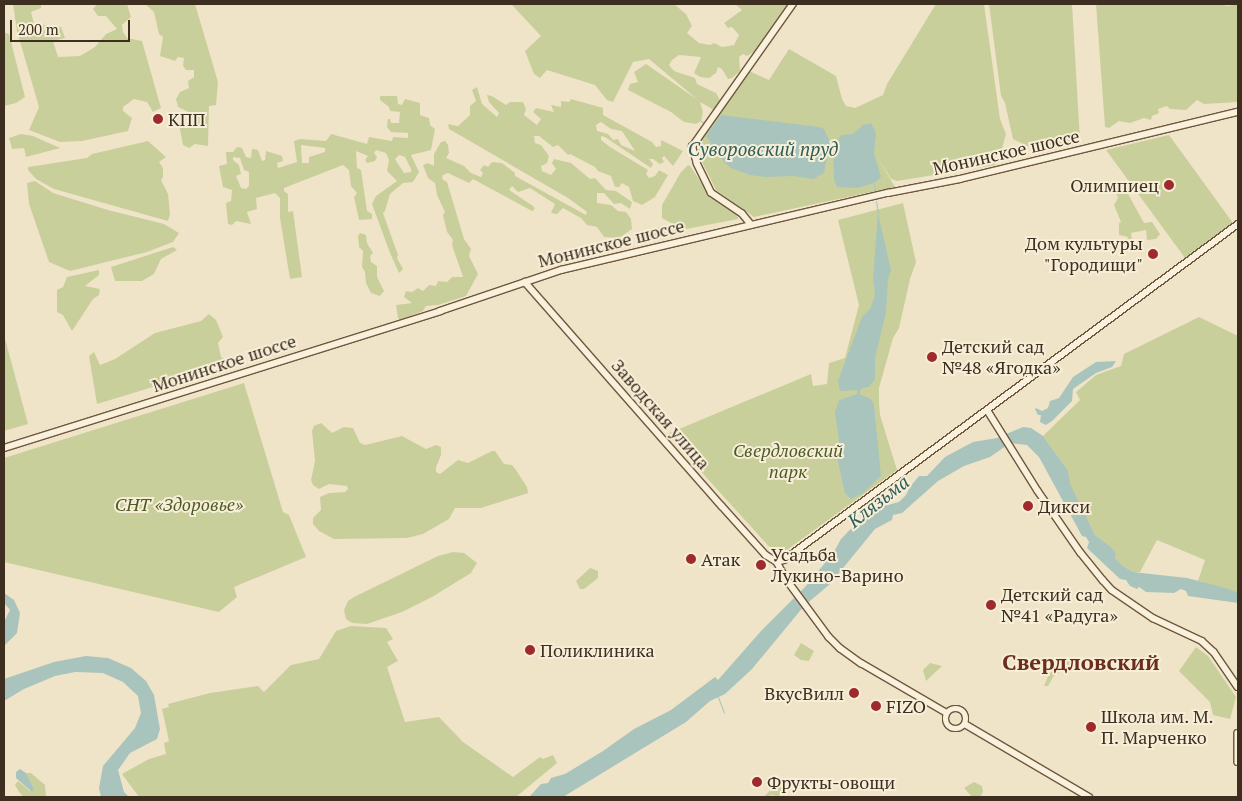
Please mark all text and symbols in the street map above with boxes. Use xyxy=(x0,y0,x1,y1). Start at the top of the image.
scale bar xyxy=(12,10,132,42)
text: 200 m xyxy=(18,19,59,39)
place label: КПП xyxy=(168,108,205,130)
marker: КПП xyxy=(152,113,164,125)
street label: Монинское шоссе xyxy=(930,125,1082,179)
water label: Суворовский пруд xyxy=(688,138,838,160)
place label: Олимпиец xyxy=(1070,174,1159,196)
marker: Олимпиец xyxy=(1163,179,1175,191)
street label: Монинское шоссе xyxy=(536,214,686,272)
place label: Дом культуры "Городищи" xyxy=(1025,233,1143,276)
marker: Дом культуры "Городищи" xyxy=(1147,248,1159,260)
street label: Монинское шоссе xyxy=(149,330,299,396)
place label: Детский сад №48 «Ягодка» xyxy=(942,336,1061,378)
marker: Детский сад №48 «Ягодка» xyxy=(926,351,938,363)
street label: Заводская улица xyxy=(607,354,715,474)
park label: Свердловский парк xyxy=(733,440,843,482)
water label: Клязьма xyxy=(843,470,913,532)
park label: СНТ «Здоровье» xyxy=(115,493,243,515)
place label: Дикси xyxy=(1038,495,1090,517)
marker: Дикси xyxy=(1022,500,1034,512)
place label: Усадьба Лукино-Варино xyxy=(771,544,904,586)
place label: Атак xyxy=(701,548,740,570)
marker: Атак xyxy=(685,553,697,565)
marker: Усадьба Лукино-Варино xyxy=(755,559,767,571)
place label: Детский сад №41 «Радуга» xyxy=(1001,584,1118,626)
marker: Детский сад №41 «Радуга» xyxy=(985,599,997,611)
place label: Поликлиника xyxy=(540,639,655,661)
marker: Поликлиника xyxy=(524,644,536,656)
district label: Свердловский xyxy=(1002,649,1160,675)
place label: ВкусВилл xyxy=(764,682,844,704)
marker: ВкусВилл xyxy=(848,687,860,699)
place label: FIZO xyxy=(886,695,926,717)
marker: FIZO xyxy=(870,700,882,712)
place label: Школа им. М. П. Марченко xyxy=(1101,706,1214,749)
marker: Школа им. М. П. Марченко xyxy=(1085,721,1097,733)
place label: Фрукты-овощи xyxy=(767,771,895,793)
marker: Фрукты-овощи xyxy=(751,776,763,788)

